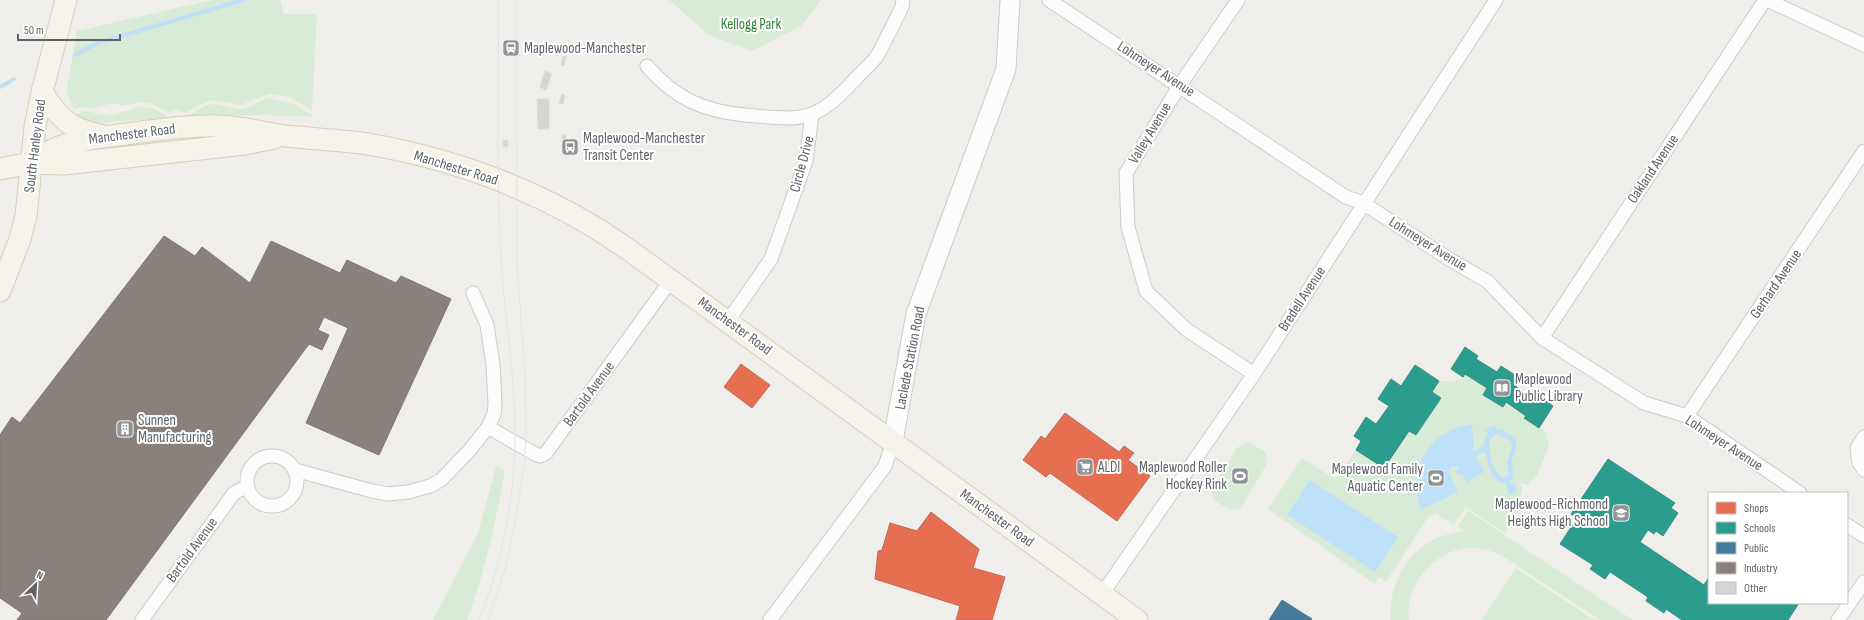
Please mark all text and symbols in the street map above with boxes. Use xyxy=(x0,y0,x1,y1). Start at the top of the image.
park label: Kellogg Park xyxy=(721,15,782,34)
scale bar xyxy=(18,16,120,42)
text: 50 m xyxy=(24,23,44,38)
street label: Lohmeyer Avenue xyxy=(1114,37,1198,101)
station icon: Maplewood-Manchester xyxy=(501,38,521,58)
place label: Maplewood-Manchester xyxy=(524,39,647,58)
street label: South Hanley Road xyxy=(20,98,50,194)
street label: Valley Avenue xyxy=(1124,99,1176,167)
street label: Manchester Road xyxy=(88,119,176,149)
place label: Maplewood-Manchester Transit Center xyxy=(583,129,706,165)
street label: Oakland Avenue xyxy=(1623,131,1683,207)
street label: Circle Drive xyxy=(785,134,819,194)
bus stop icon: Maplewood-Manchester Transit Center xyxy=(560,137,580,157)
street label: Manchester Road xyxy=(412,146,500,190)
street label: Lohmeyer Avenue xyxy=(1385,212,1471,276)
street label: Gerhard Avenue xyxy=(1746,246,1806,322)
street label: Bredell Avenue xyxy=(1274,263,1330,335)
street label: Manchester Road xyxy=(694,293,776,359)
street label: Laclede Station Road xyxy=(891,305,929,411)
street label: Bartold Avenue xyxy=(559,358,619,430)
place label: Maplewood Public Library xyxy=(1515,370,1583,406)
library icon: Maplewood Public Library xyxy=(1492,378,1512,398)
place label: Sunnen Manufacturing xyxy=(138,411,212,447)
street label: Lohmeyer Avenue xyxy=(1682,411,1766,475)
building icon: Sunnen Manufacturing xyxy=(115,419,135,439)
supermarket icon: ALDI xyxy=(1075,457,1095,477)
place label: ALDI xyxy=(1097,458,1120,477)
place label: Maplewood Roller Hockey Rink xyxy=(1139,458,1228,494)
place label: Maplewood Family Aquatic Center xyxy=(1332,460,1424,496)
sports icon: Maplewood Roller Hockey Rink xyxy=(1230,466,1250,486)
sports icon: Maplewood Family Aquatic Center xyxy=(1426,468,1446,488)
street label: Manchester Road xyxy=(956,485,1038,551)
legend xyxy=(1708,492,1848,604)
place label: Maplewood-Richmond Heights High School xyxy=(1495,495,1608,531)
text: Shops xyxy=(1744,501,1769,516)
school or university icon: Maplewood-Richmond Heights High School xyxy=(1611,503,1631,523)
street label: Bartold Avenue xyxy=(162,514,222,586)
text: Schools xyxy=(1744,521,1776,536)
text: Public xyxy=(1744,541,1769,556)
text: Industry xyxy=(1744,561,1778,576)
north arrow xyxy=(16,564,56,604)
text: N xyxy=(35,568,46,583)
text: Other xyxy=(1744,581,1768,596)

